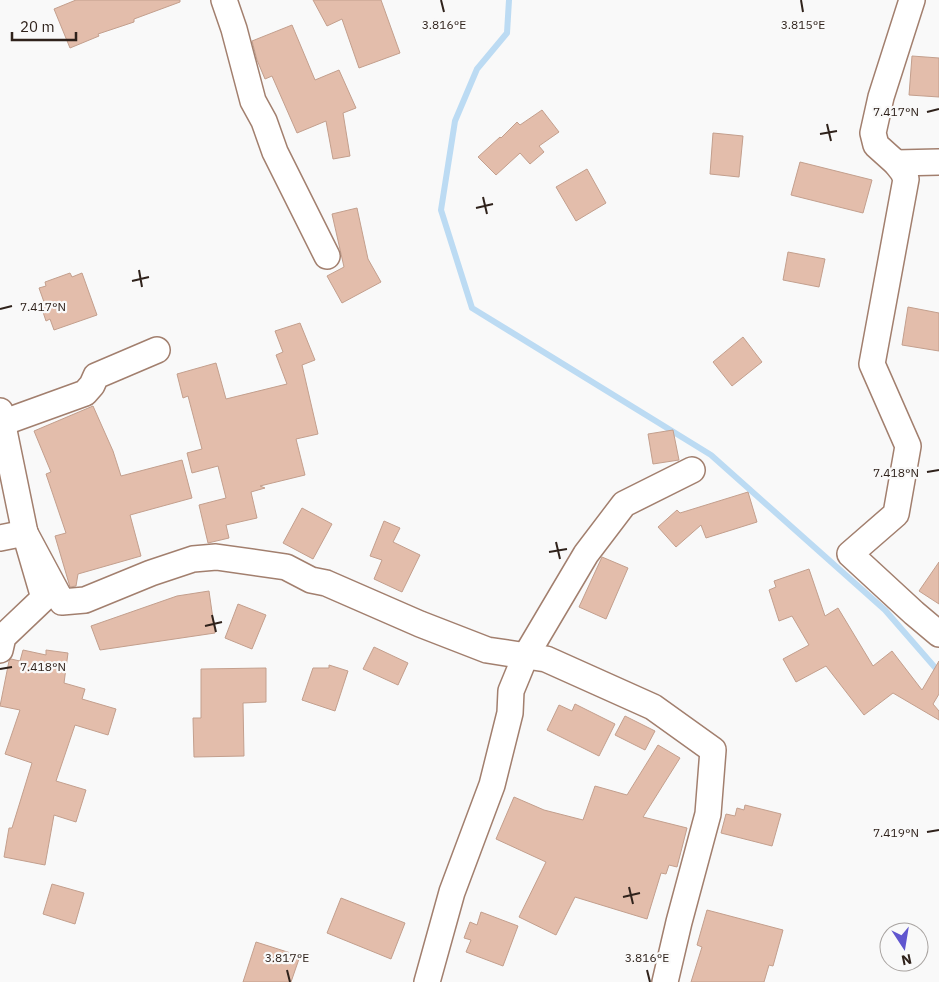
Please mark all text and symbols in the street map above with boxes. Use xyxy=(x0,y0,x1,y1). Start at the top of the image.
scale bar xyxy=(12,10,76,42)
text: 20 m xyxy=(20,17,55,36)
text: 3.816°E xyxy=(422,17,466,32)
text: 3.815°E xyxy=(781,17,825,32)
text: 7.417°N xyxy=(873,104,919,119)
text: 7.417°N xyxy=(20,299,66,314)
text: 7.418°N xyxy=(873,465,919,480)
text: 7.418°N xyxy=(20,659,66,674)
text: 7.419°N xyxy=(873,825,919,840)
north arrow xyxy=(879,922,929,972)
text: 3.817°E xyxy=(265,950,309,965)
text: 3.816°E xyxy=(625,950,669,965)
text: N xyxy=(900,950,914,970)

